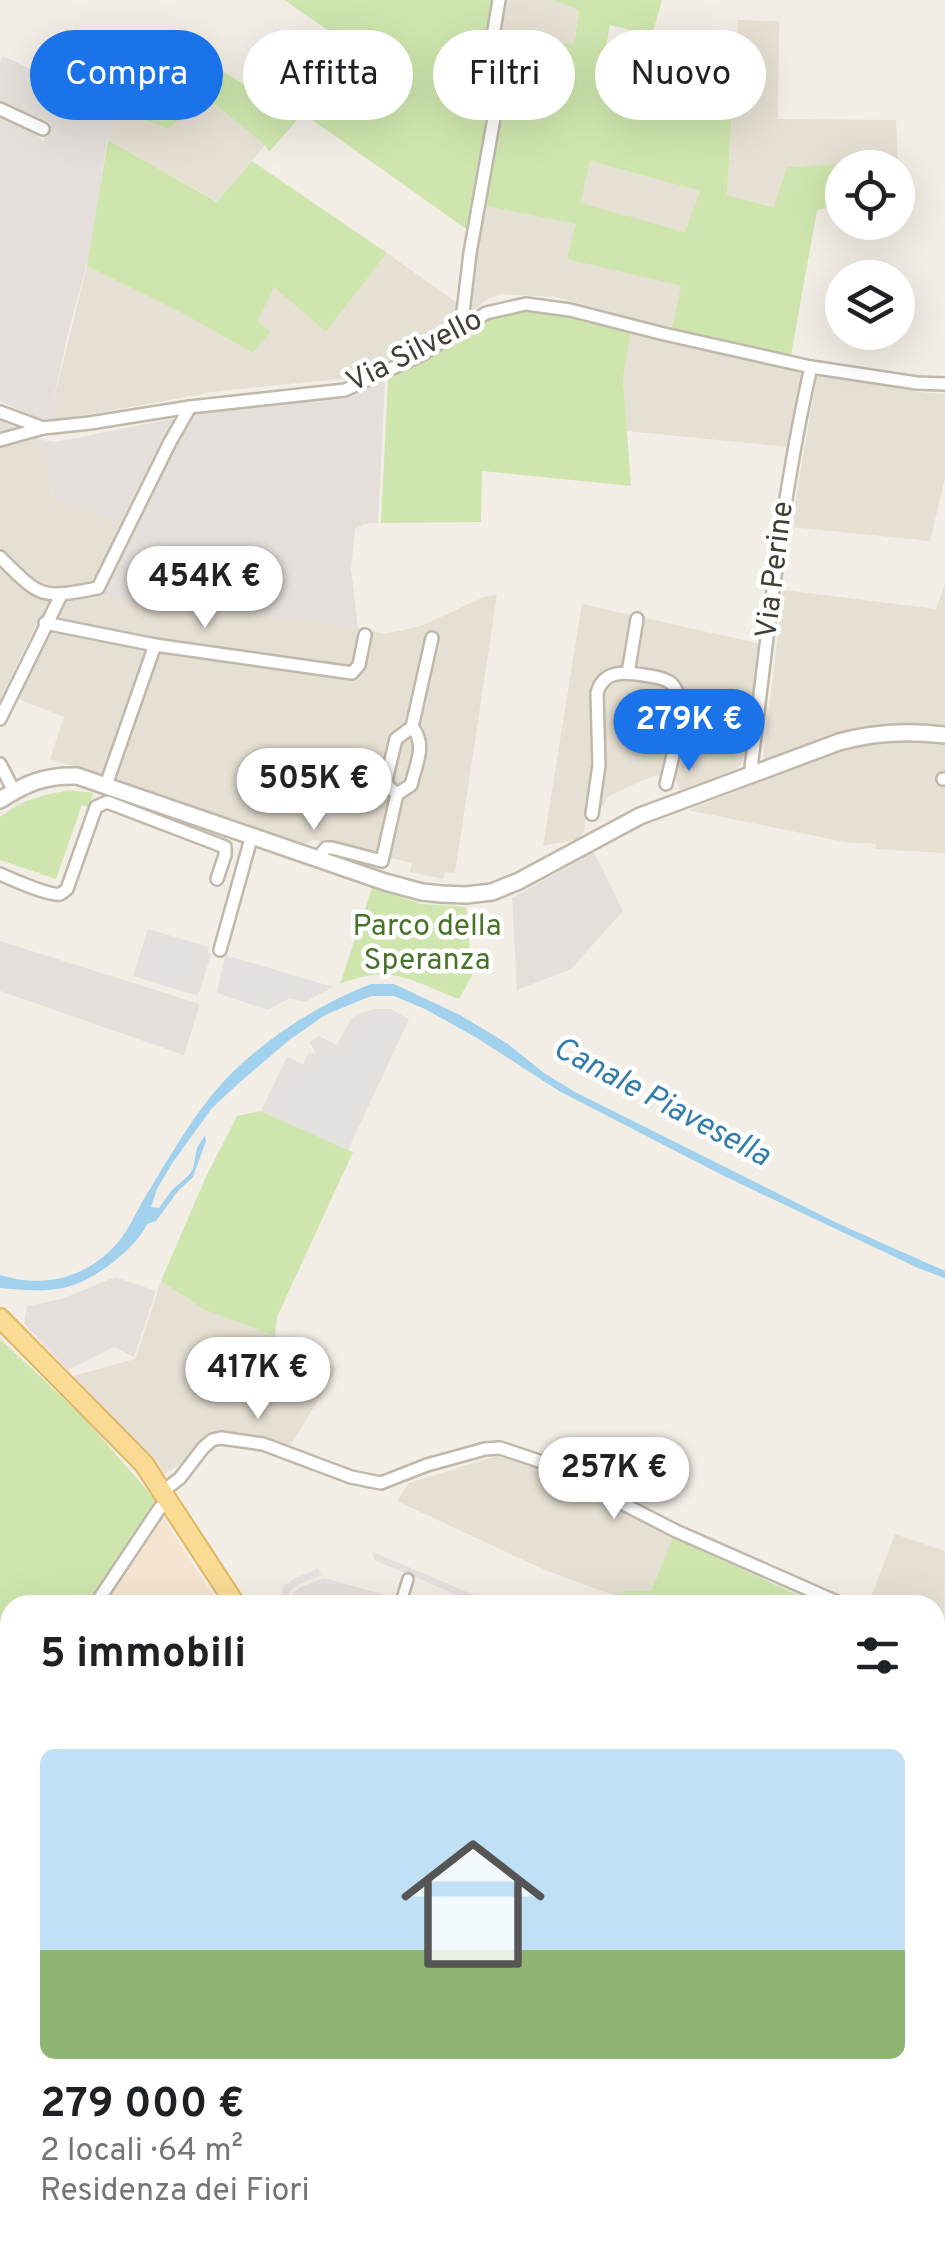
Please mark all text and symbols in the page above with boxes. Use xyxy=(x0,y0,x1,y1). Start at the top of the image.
chip: Compra xyxy=(30,30,223,120)
chip: Affitta xyxy=(243,30,413,120)
chip: Filtri xyxy=(433,30,575,120)
chip: Nuovo xyxy=(595,30,766,120)
map controls xyxy=(825,150,915,350)
button: locate xyxy=(825,150,915,240)
button: layers xyxy=(825,260,915,350)
street label: Via Silvello xyxy=(341,302,489,402)
street label: Via Perine xyxy=(749,499,803,641)
pin: 454K € xyxy=(124,546,286,631)
text: 454K € xyxy=(149,558,261,598)
pin: 279K € xyxy=(608,689,770,774)
text: 279K € xyxy=(635,701,743,741)
pin: 505K € xyxy=(233,748,395,833)
text: 505K € xyxy=(258,760,370,800)
park label: Parco della Speranza xyxy=(353,909,501,980)
water label: Canale Piavesella xyxy=(545,1029,777,1177)
pin: 417K € xyxy=(177,1337,339,1422)
text: 417K € xyxy=(207,1349,309,1389)
pin: 257K € xyxy=(533,1437,695,1522)
text: 257K € xyxy=(560,1449,668,1489)
icon: filters xyxy=(850,1628,905,1683)
text: 5 immobili xyxy=(40,1629,246,1682)
icon: home xyxy=(383,1814,563,1994)
text: 279 000 € xyxy=(40,2079,244,2132)
text: 2 locali · 64 m² xyxy=(40,2132,243,2172)
text: Residenza dei Fiori xyxy=(40,2172,310,2212)

